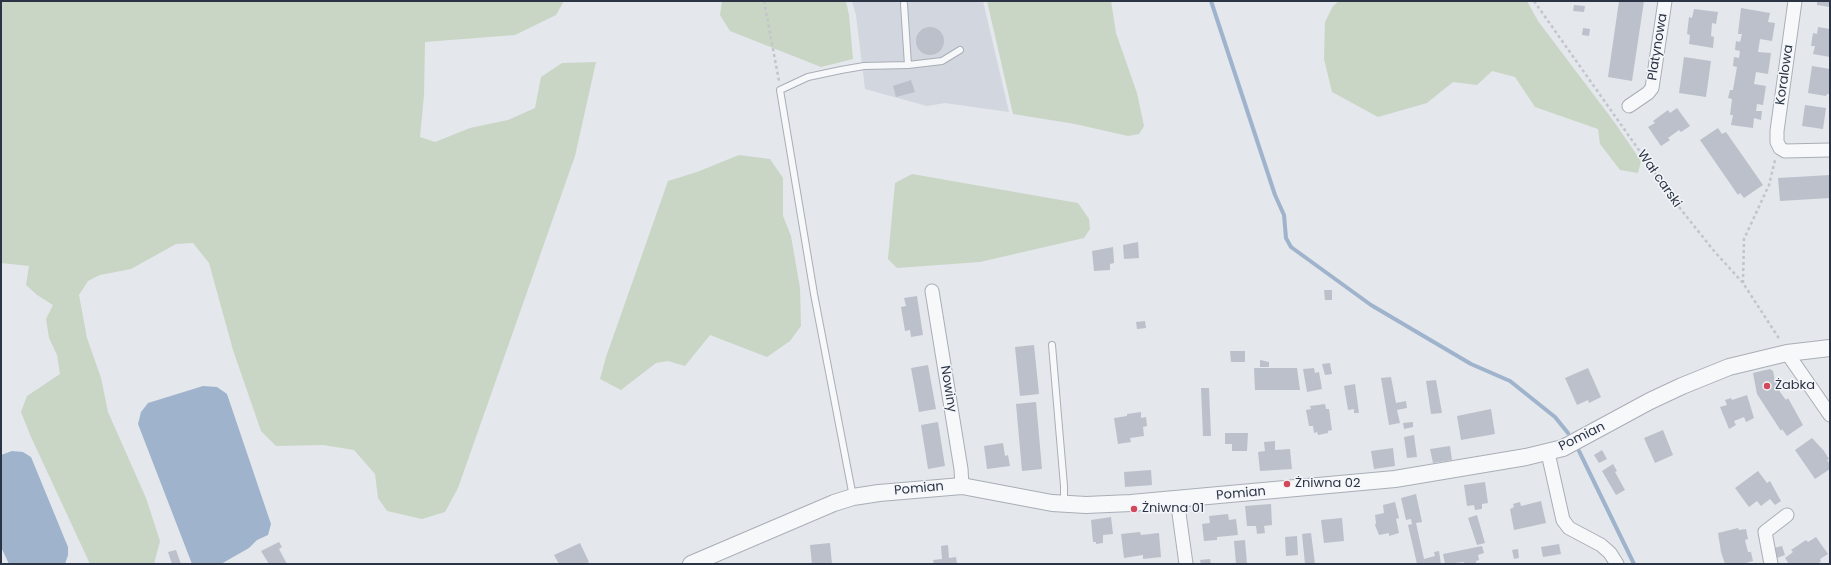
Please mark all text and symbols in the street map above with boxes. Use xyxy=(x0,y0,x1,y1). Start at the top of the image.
street label: Platynowa xyxy=(1645,12,1671,82)
street label: Koralowa xyxy=(1773,44,1797,106)
street label: Wał carski xyxy=(1634,147,1684,211)
street label: Nowiny xyxy=(937,365,959,413)
place label: Żabka xyxy=(1775,378,1815,394)
marker: Żabka xyxy=(1762,381,1772,391)
street label: Pomian xyxy=(1556,419,1608,455)
place label: Żniwna 02 xyxy=(1295,476,1360,492)
street label: Pomian xyxy=(894,479,944,499)
marker: Żniwna 02 xyxy=(1282,479,1292,489)
street label: Pomian xyxy=(1216,484,1266,504)
place label: Żniwna 01 xyxy=(1142,501,1204,517)
marker: Żniwna 01 xyxy=(1129,504,1139,514)

